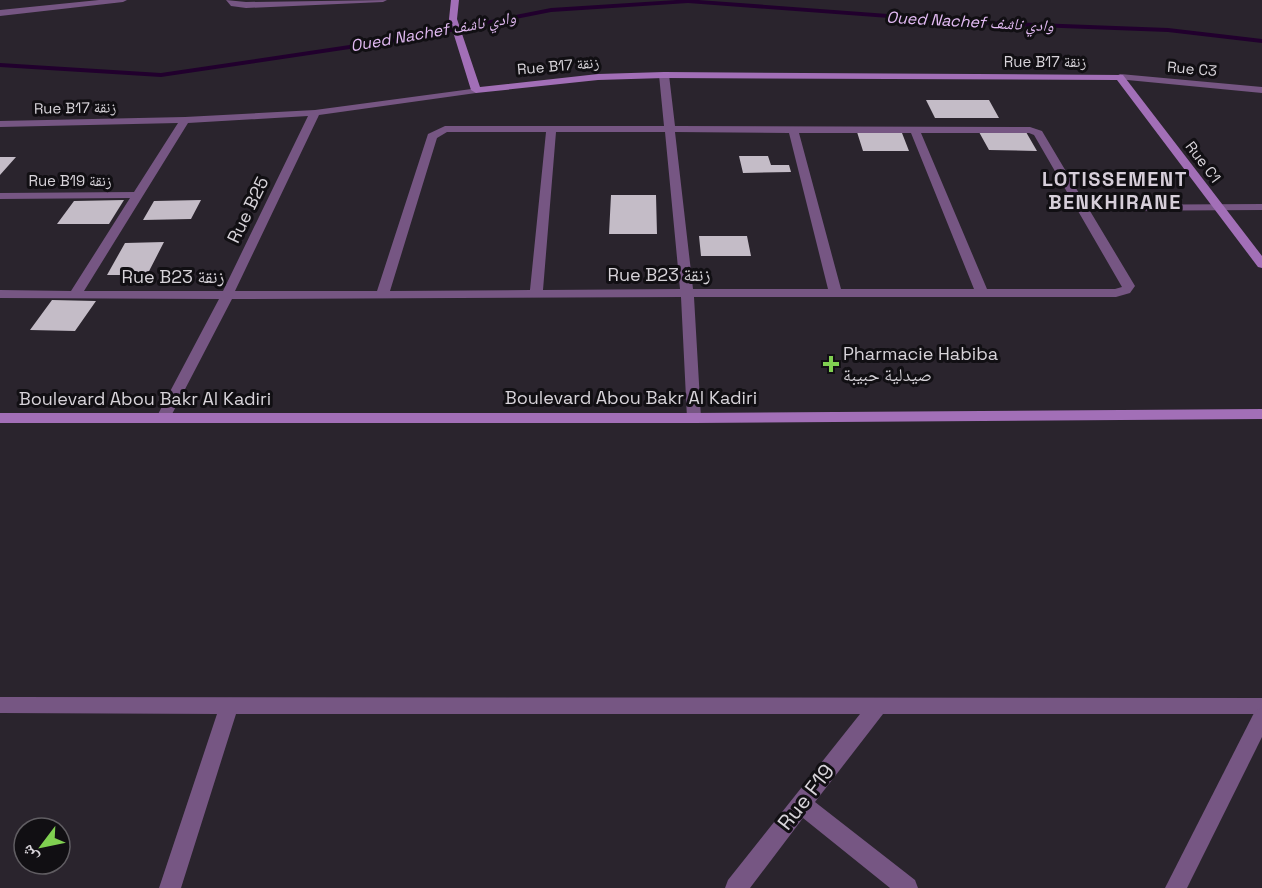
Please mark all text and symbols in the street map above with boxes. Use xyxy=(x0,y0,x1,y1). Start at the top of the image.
water label: Oued Nachef وادي ناشف xyxy=(349,7,518,58)
water label: Oued Nachef وادي ناشف xyxy=(886,7,1055,38)
street label: Rue B17 زنقة xyxy=(516,52,600,79)
street label: Rue B17 زنقة xyxy=(1004,52,1086,71)
street label: Rue C3 xyxy=(1166,57,1218,80)
street label: Rue B17 زنقة xyxy=(34,97,117,118)
street label: Rue C1 xyxy=(1182,137,1225,186)
district label: LOTISSEMENT BENKHIRANE xyxy=(1042,166,1188,215)
street label: Rue B19 زنقة xyxy=(28,171,112,190)
street label: Rue B25 xyxy=(222,173,273,247)
street label: Rue B23 زنقة xyxy=(608,263,710,286)
street label: Rue B23 زنقة xyxy=(122,265,224,288)
place label: Pharmacie Habiba صيدلية حبيبة xyxy=(843,342,998,386)
marker: Pharmacie Habiba صيدلية حبيبة xyxy=(824,357,838,371)
street label: Boulevard Abou Bakr Al Kadiri xyxy=(505,386,757,409)
street label: Boulevard Abou Bakr Al Kadiri xyxy=(19,387,271,410)
street label: Rue F19 xyxy=(771,758,840,835)
north arrow xyxy=(12,816,72,876)
text: ش xyxy=(16,841,43,866)

